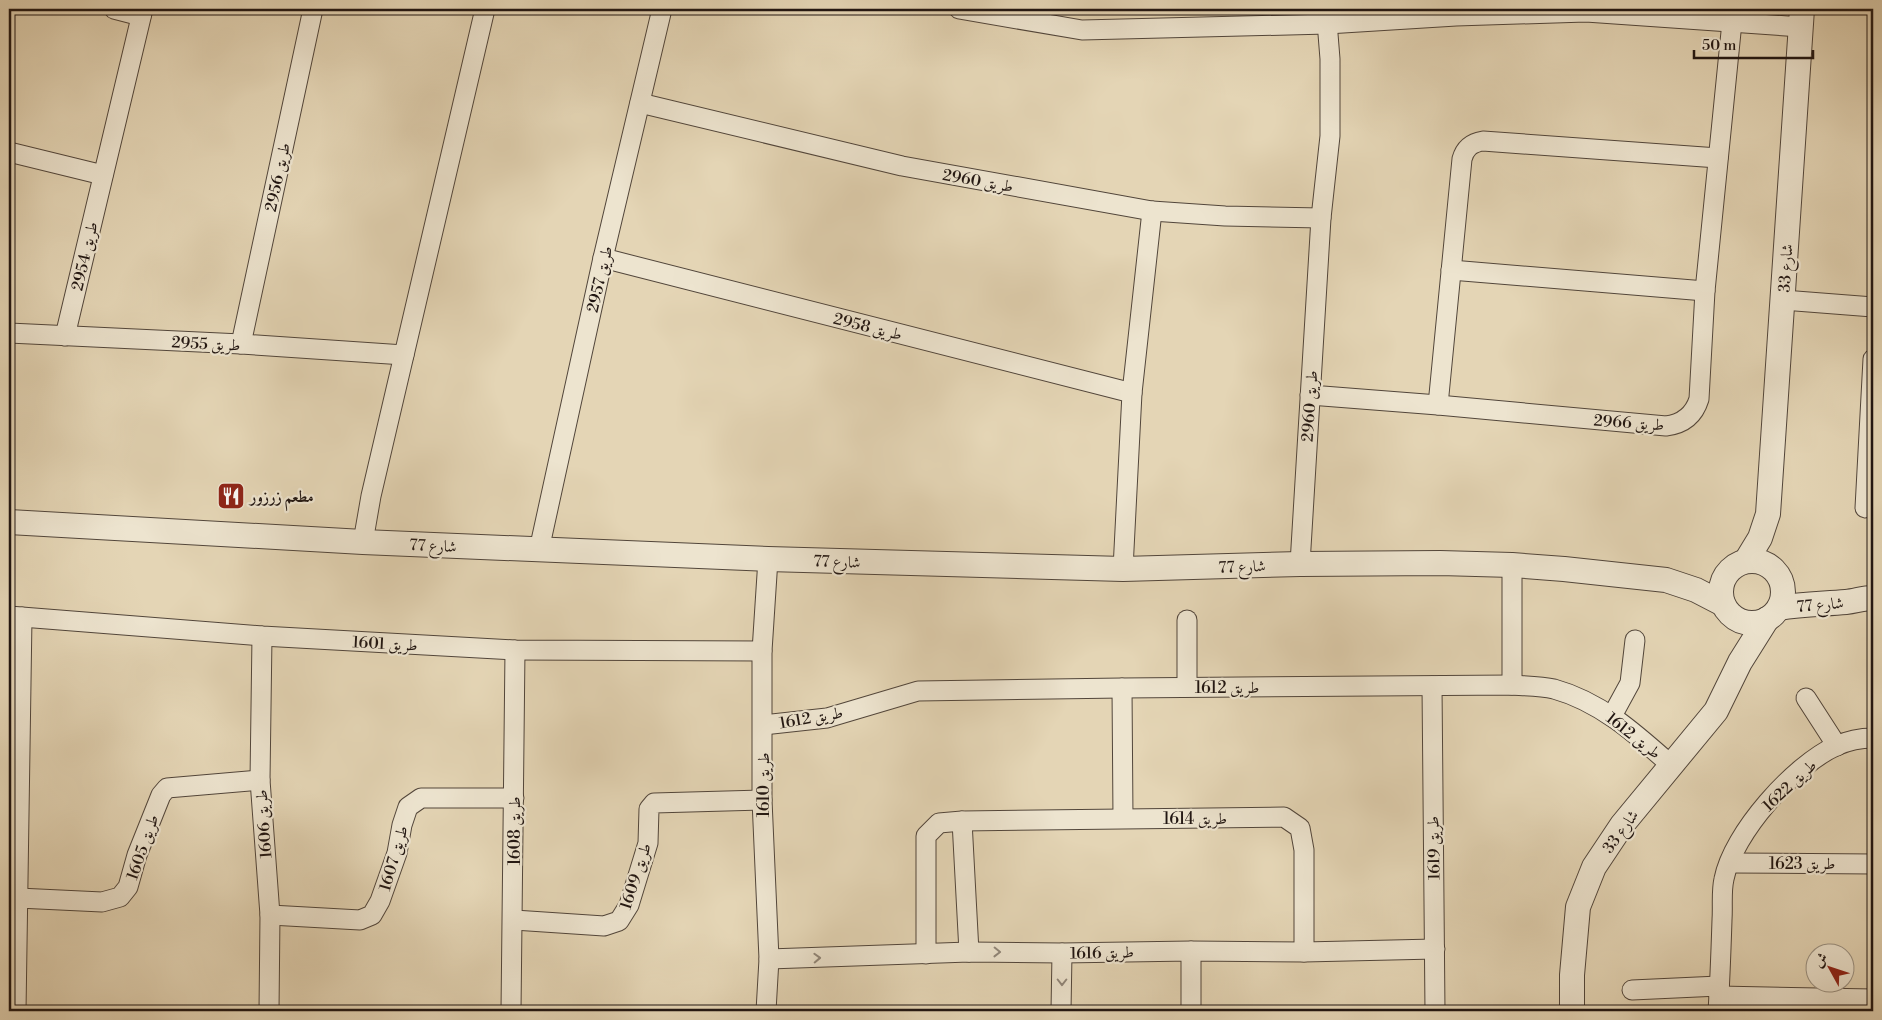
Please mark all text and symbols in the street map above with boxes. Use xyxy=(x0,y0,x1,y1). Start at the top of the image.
scale bar xyxy=(1694,28,1813,60)
text: 50 m xyxy=(1702,36,1736,55)
street label: طريق 2956 xyxy=(261,141,295,213)
street label: طريق 2960 xyxy=(941,165,1015,197)
street label: طريق 2954 xyxy=(67,220,103,293)
street label: شارع 33 xyxy=(1774,243,1801,293)
street label: طريق 2957 xyxy=(583,244,617,314)
street label: طريق 2958 xyxy=(831,309,904,345)
street label: طريق 2955 xyxy=(171,332,241,356)
street label: طريق 2960 xyxy=(1298,370,1322,443)
street label: طريق 2966 xyxy=(1593,411,1665,435)
restaurant icon: مطعم زرزور xyxy=(216,481,246,511)
place label: مطعم زرزور xyxy=(248,487,314,511)
street label: شارع 77 xyxy=(409,535,457,560)
street label: شارع 77 xyxy=(813,551,861,576)
street label: شارع 77 xyxy=(1218,556,1266,581)
street label: شارع 77 xyxy=(1796,593,1845,620)
street label: طريق 1601 xyxy=(352,632,418,656)
street label: طريق 1612 xyxy=(1195,678,1259,698)
street label: طريق 1612 xyxy=(778,703,845,733)
street label: طريق 1612 xyxy=(1602,708,1665,764)
street label: طريق 1610 xyxy=(754,752,774,818)
street label: طريق 1622 xyxy=(1758,756,1821,816)
street label: طريق 1606 xyxy=(252,789,276,859)
street label: طريق 1608 xyxy=(505,797,525,866)
street label: شارع 33 xyxy=(1598,806,1646,859)
street label: طريق 1614 xyxy=(1163,809,1227,829)
street label: طريق 1605 xyxy=(122,812,163,883)
street label: طريق 1619 xyxy=(1423,816,1445,880)
street label: طريق 1607 xyxy=(375,823,413,893)
street label: طريق 1609 xyxy=(616,840,656,912)
street label: طريق 1623 xyxy=(1769,854,1835,874)
street label: طريق 1616 xyxy=(1070,942,1134,964)
north arrow xyxy=(1804,942,1854,992)
one-way arrow xyxy=(993,947,1001,958)
text: ش xyxy=(1809,949,1832,971)
one-way arrow xyxy=(814,952,822,963)
one-way arrow xyxy=(1057,978,1067,986)

